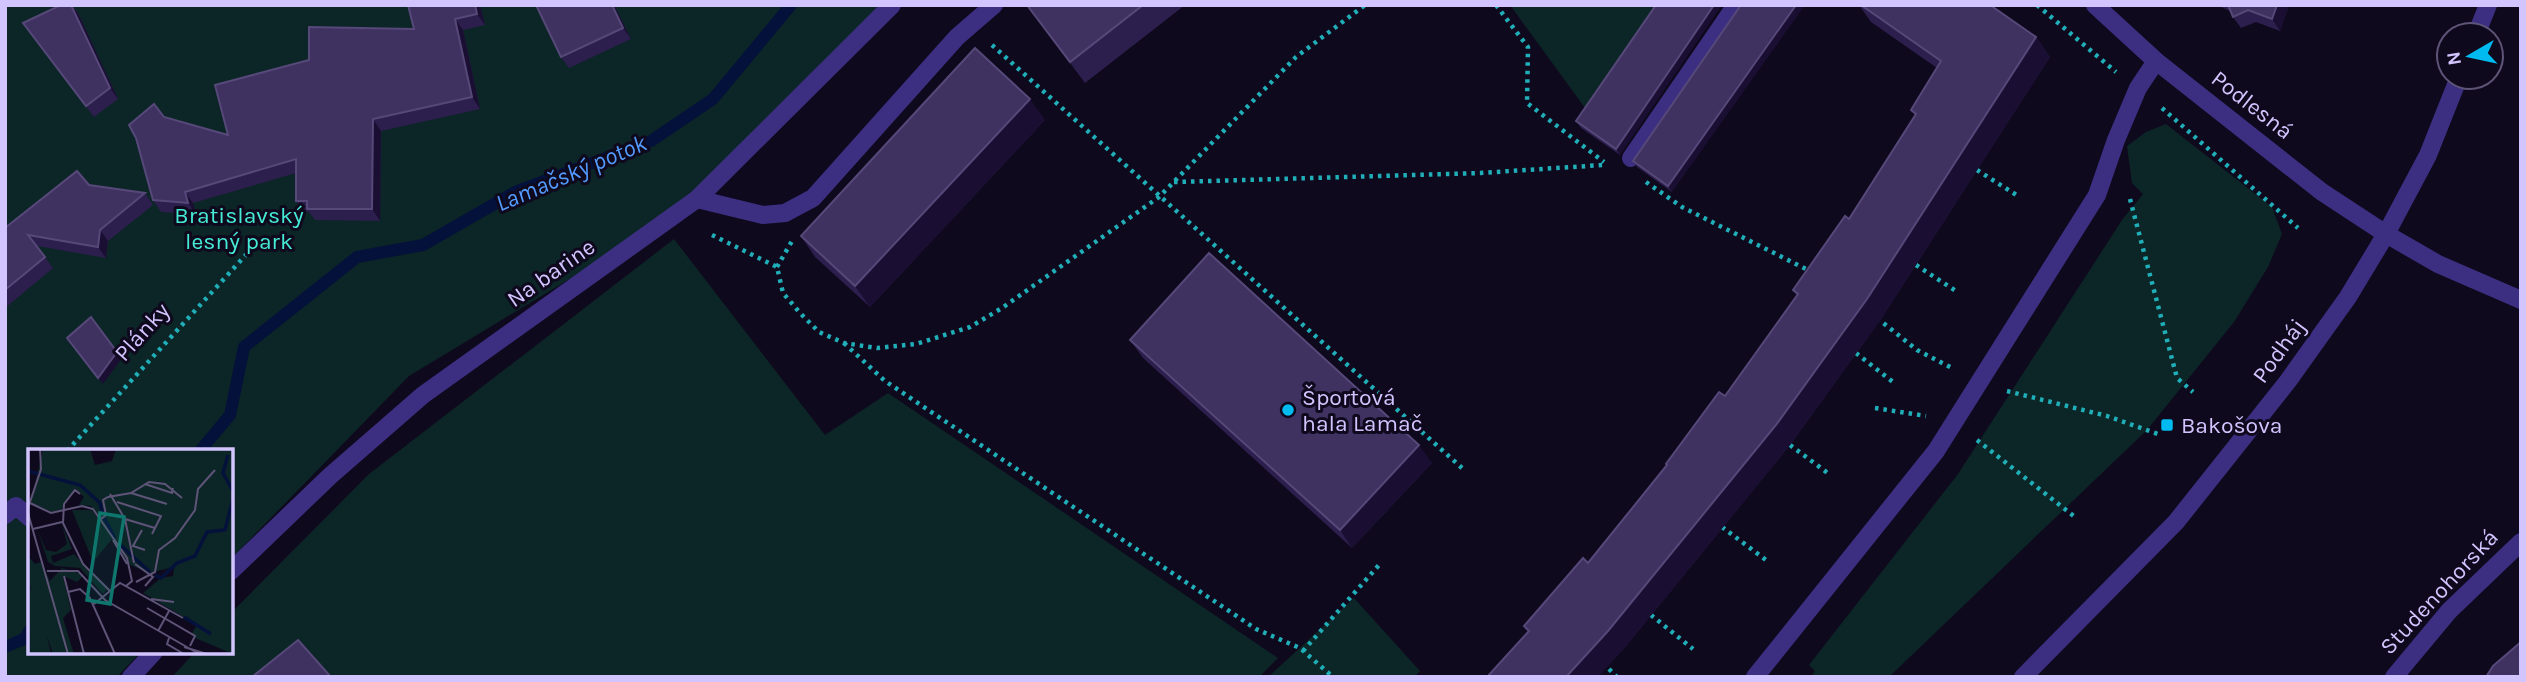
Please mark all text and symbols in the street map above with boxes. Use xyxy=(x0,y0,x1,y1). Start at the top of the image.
north arrow xyxy=(2435,21,2505,91)
text: N xyxy=(2442,50,2466,67)
street label: Podlesná xyxy=(2206,65,2298,145)
water label: Lamačský potok xyxy=(491,128,651,217)
park label: Bratislavský lesný park xyxy=(174,202,304,255)
street label: Na barine xyxy=(502,233,600,313)
street label: Plánky xyxy=(109,297,175,367)
street label: Podháj xyxy=(2247,314,2311,388)
place label: Športová hala Lamač xyxy=(1302,384,1423,437)
marker: Športová hala Lamač xyxy=(1280,402,1296,418)
place label: Bakošova xyxy=(2181,412,2282,439)
marker: Bakošova xyxy=(2159,417,2175,433)
inset map xyxy=(28,449,233,654)
street label: Studenohorská xyxy=(2374,524,2504,660)

